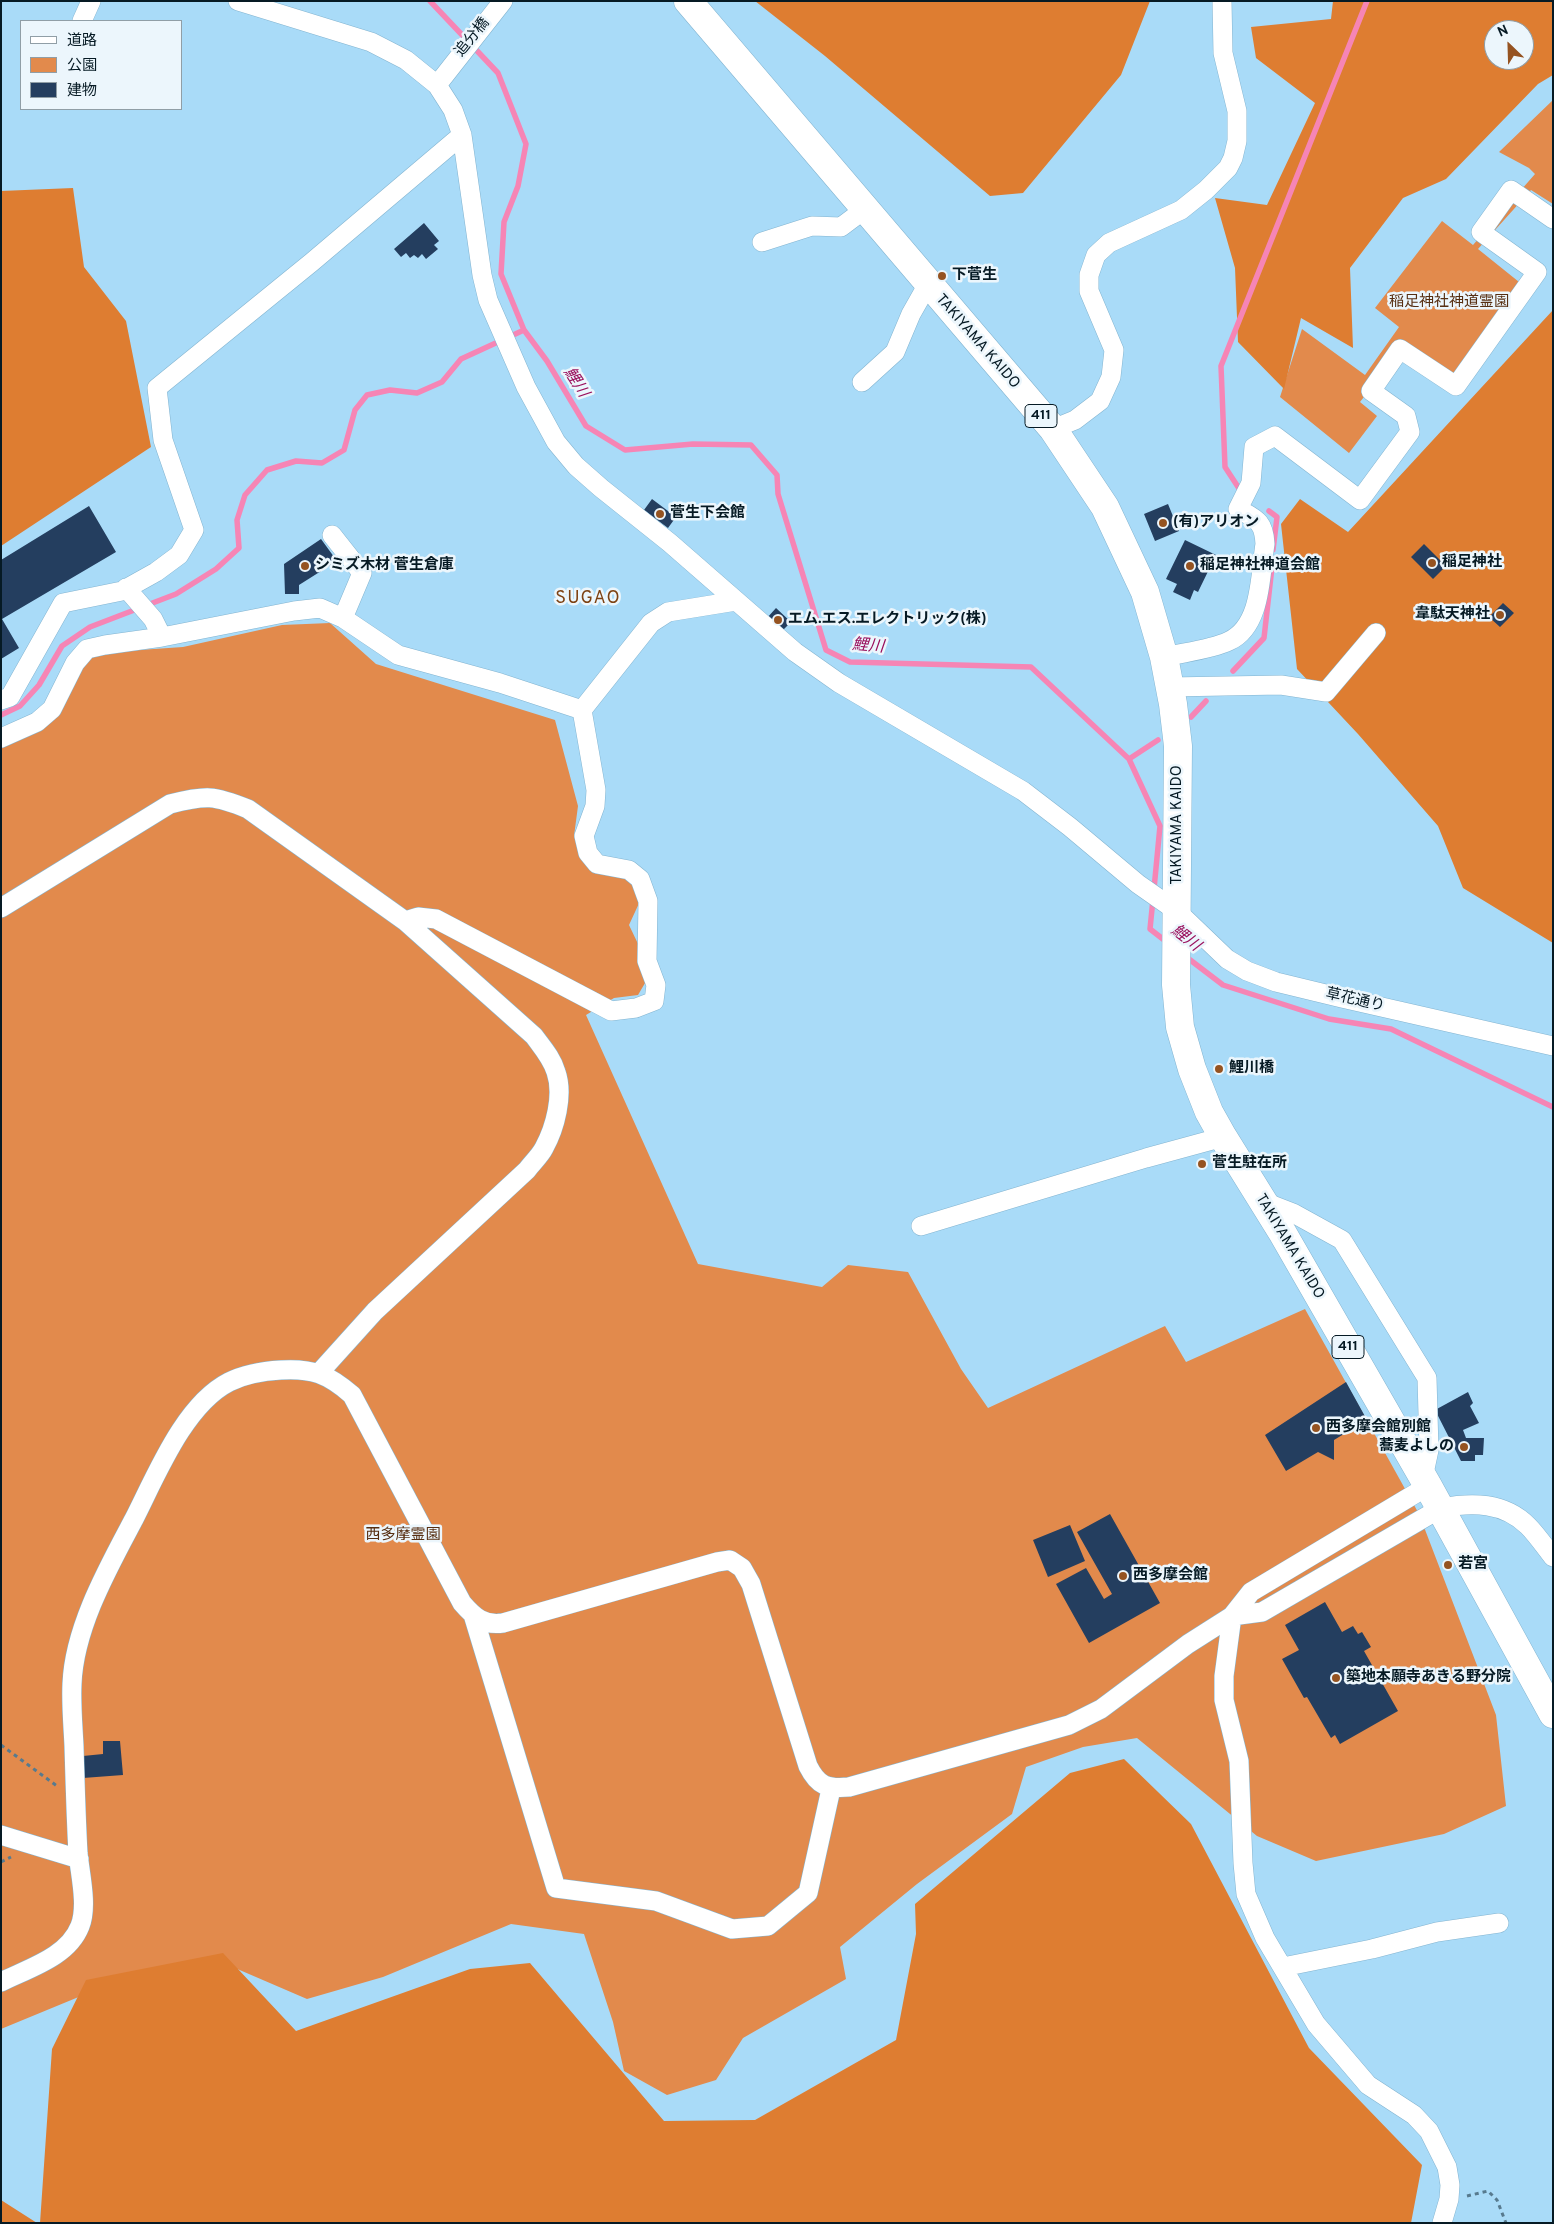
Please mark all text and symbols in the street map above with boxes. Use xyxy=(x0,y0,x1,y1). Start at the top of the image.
street label: 追分橋 xyxy=(452,15,494,61)
legend xyxy=(20,20,182,110)
north arrow xyxy=(1484,20,1534,70)
text: N xyxy=(1495,22,1511,42)
text: 道路 xyxy=(67,32,97,51)
text: 公園 xyxy=(67,57,97,76)
text: 建物 xyxy=(67,82,97,101)
place label: 下菅生 xyxy=(952,267,997,285)
marker: 下菅生 xyxy=(936,270,948,282)
street label: TAKIYAMA KAIDO xyxy=(931,291,1023,393)
park label: 稲足神社神道霊園 xyxy=(1389,294,1509,312)
water label: 鯉川 xyxy=(558,364,592,402)
road number: 411 xyxy=(1025,404,1057,428)
place label: 菅生下会館 xyxy=(670,505,745,523)
marker: 菅生下会館 xyxy=(654,508,666,520)
place label: (有)アリオン xyxy=(1173,514,1259,532)
marker: (有)アリオン xyxy=(1157,517,1169,529)
place label: 稲足神社 xyxy=(1442,554,1502,572)
place label: シミズ木材 菅生倉庫 xyxy=(315,557,454,575)
place label: 稲足神社神道会館 xyxy=(1200,557,1320,575)
marker: 稲足神社 xyxy=(1426,557,1438,569)
marker: シミズ木材 菅生倉庫 xyxy=(299,560,311,572)
marker: 稲足神社神道会館 xyxy=(1184,560,1196,572)
district label: SUGAO xyxy=(555,588,621,610)
place label: 韋駄天神社 xyxy=(1415,606,1490,624)
marker: 韋駄天神社 xyxy=(1494,609,1506,621)
place label: エム.エス.エレクトリック(株) xyxy=(788,611,986,629)
marker: エム.エス.エレクトリック(株) xyxy=(772,614,784,626)
water label: 鯉川 xyxy=(851,636,885,658)
street label: TAKIYAMA KAIDO xyxy=(1169,765,1187,885)
water label: 鯉川 xyxy=(1166,922,1204,956)
street label: 草花通り xyxy=(1324,985,1386,1017)
place label: 鯉川橋 xyxy=(1229,1060,1274,1078)
marker: 鯉川橋 xyxy=(1213,1063,1225,1075)
place label: 菅生駐在所 xyxy=(1212,1155,1287,1173)
marker: 菅生駐在所 xyxy=(1196,1158,1208,1170)
street label: TAKIYAMA KAIDO xyxy=(1251,1191,1327,1303)
road number: 411 xyxy=(1332,1335,1364,1358)
place label: 西多摩会館別館 xyxy=(1326,1419,1431,1437)
marker: 西多摩会館別館 xyxy=(1310,1422,1322,1434)
place label: 蕎麦よしの xyxy=(1379,1438,1454,1456)
marker: 蕎麦よしの xyxy=(1458,1441,1470,1453)
park label: 西多摩霊園 xyxy=(366,1527,440,1545)
place label: 若宮 xyxy=(1458,1556,1488,1574)
marker: 若宮 xyxy=(1442,1559,1454,1571)
place label: 西多摩会館 xyxy=(1133,1567,1208,1585)
marker: 西多摩会館 xyxy=(1117,1570,1129,1582)
place label: 築地本願寺あきる野分院 xyxy=(1346,1669,1511,1687)
marker: 築地本願寺あきる野分院 xyxy=(1330,1672,1342,1684)

